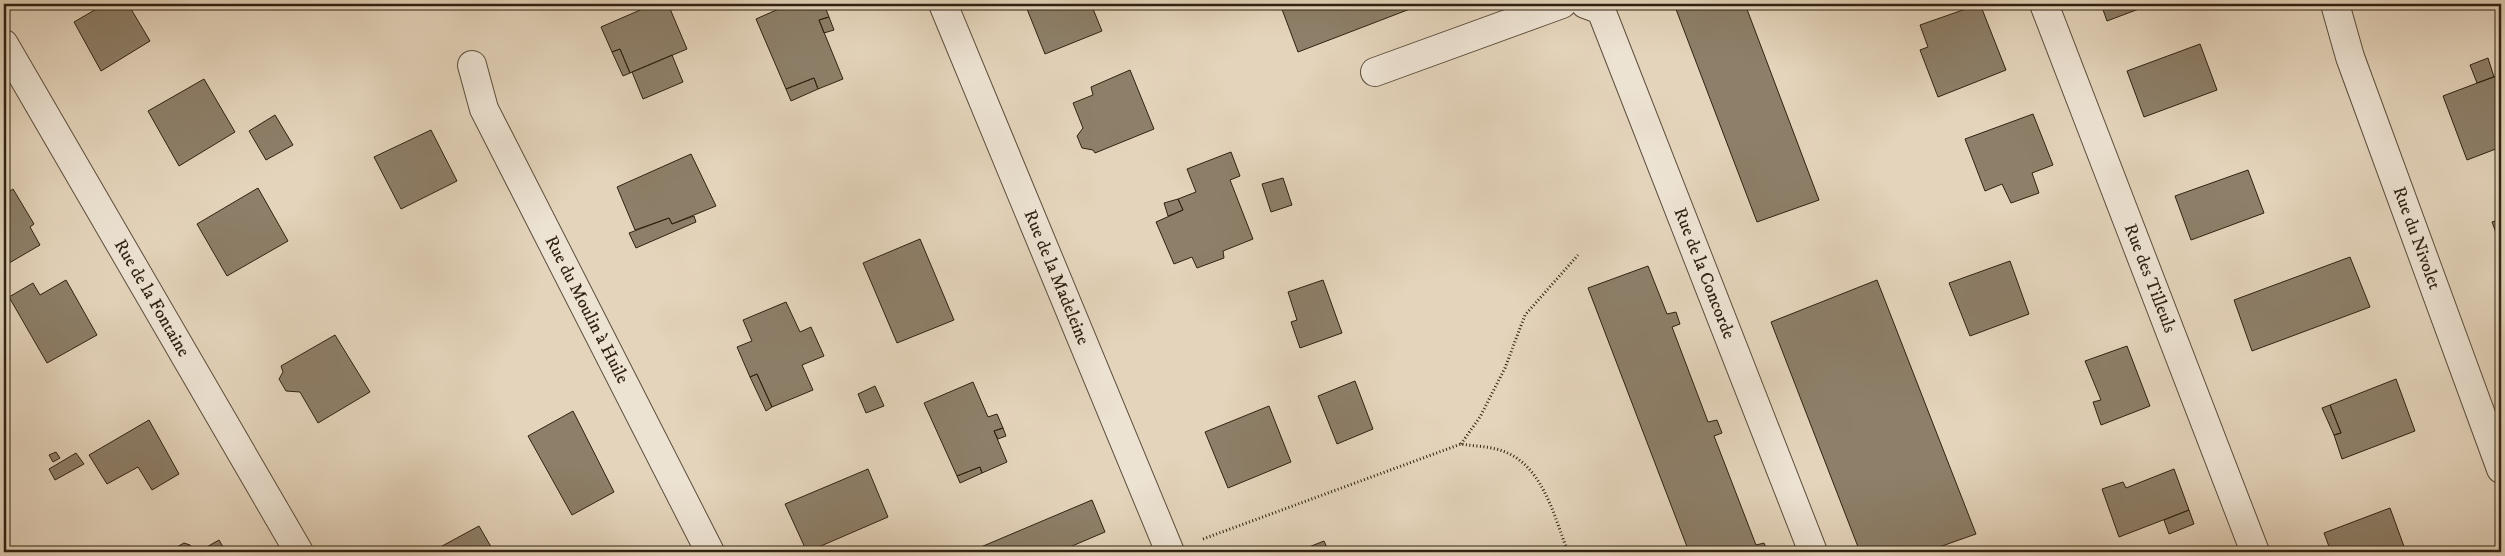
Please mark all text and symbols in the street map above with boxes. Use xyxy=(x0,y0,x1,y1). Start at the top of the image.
street label: Rue du Nivolet xyxy=(2388,184,2445,293)
street label: Rue de la Concorde xyxy=(1669,205,1740,342)
street label: Rue de la Madeleine xyxy=(1019,207,1094,348)
street label: Rue des Tilleuls xyxy=(2119,221,2181,336)
street label: Rue du Moulin à Huile xyxy=(540,232,633,387)
street label: Rue de la Fontaine xyxy=(109,235,194,361)

